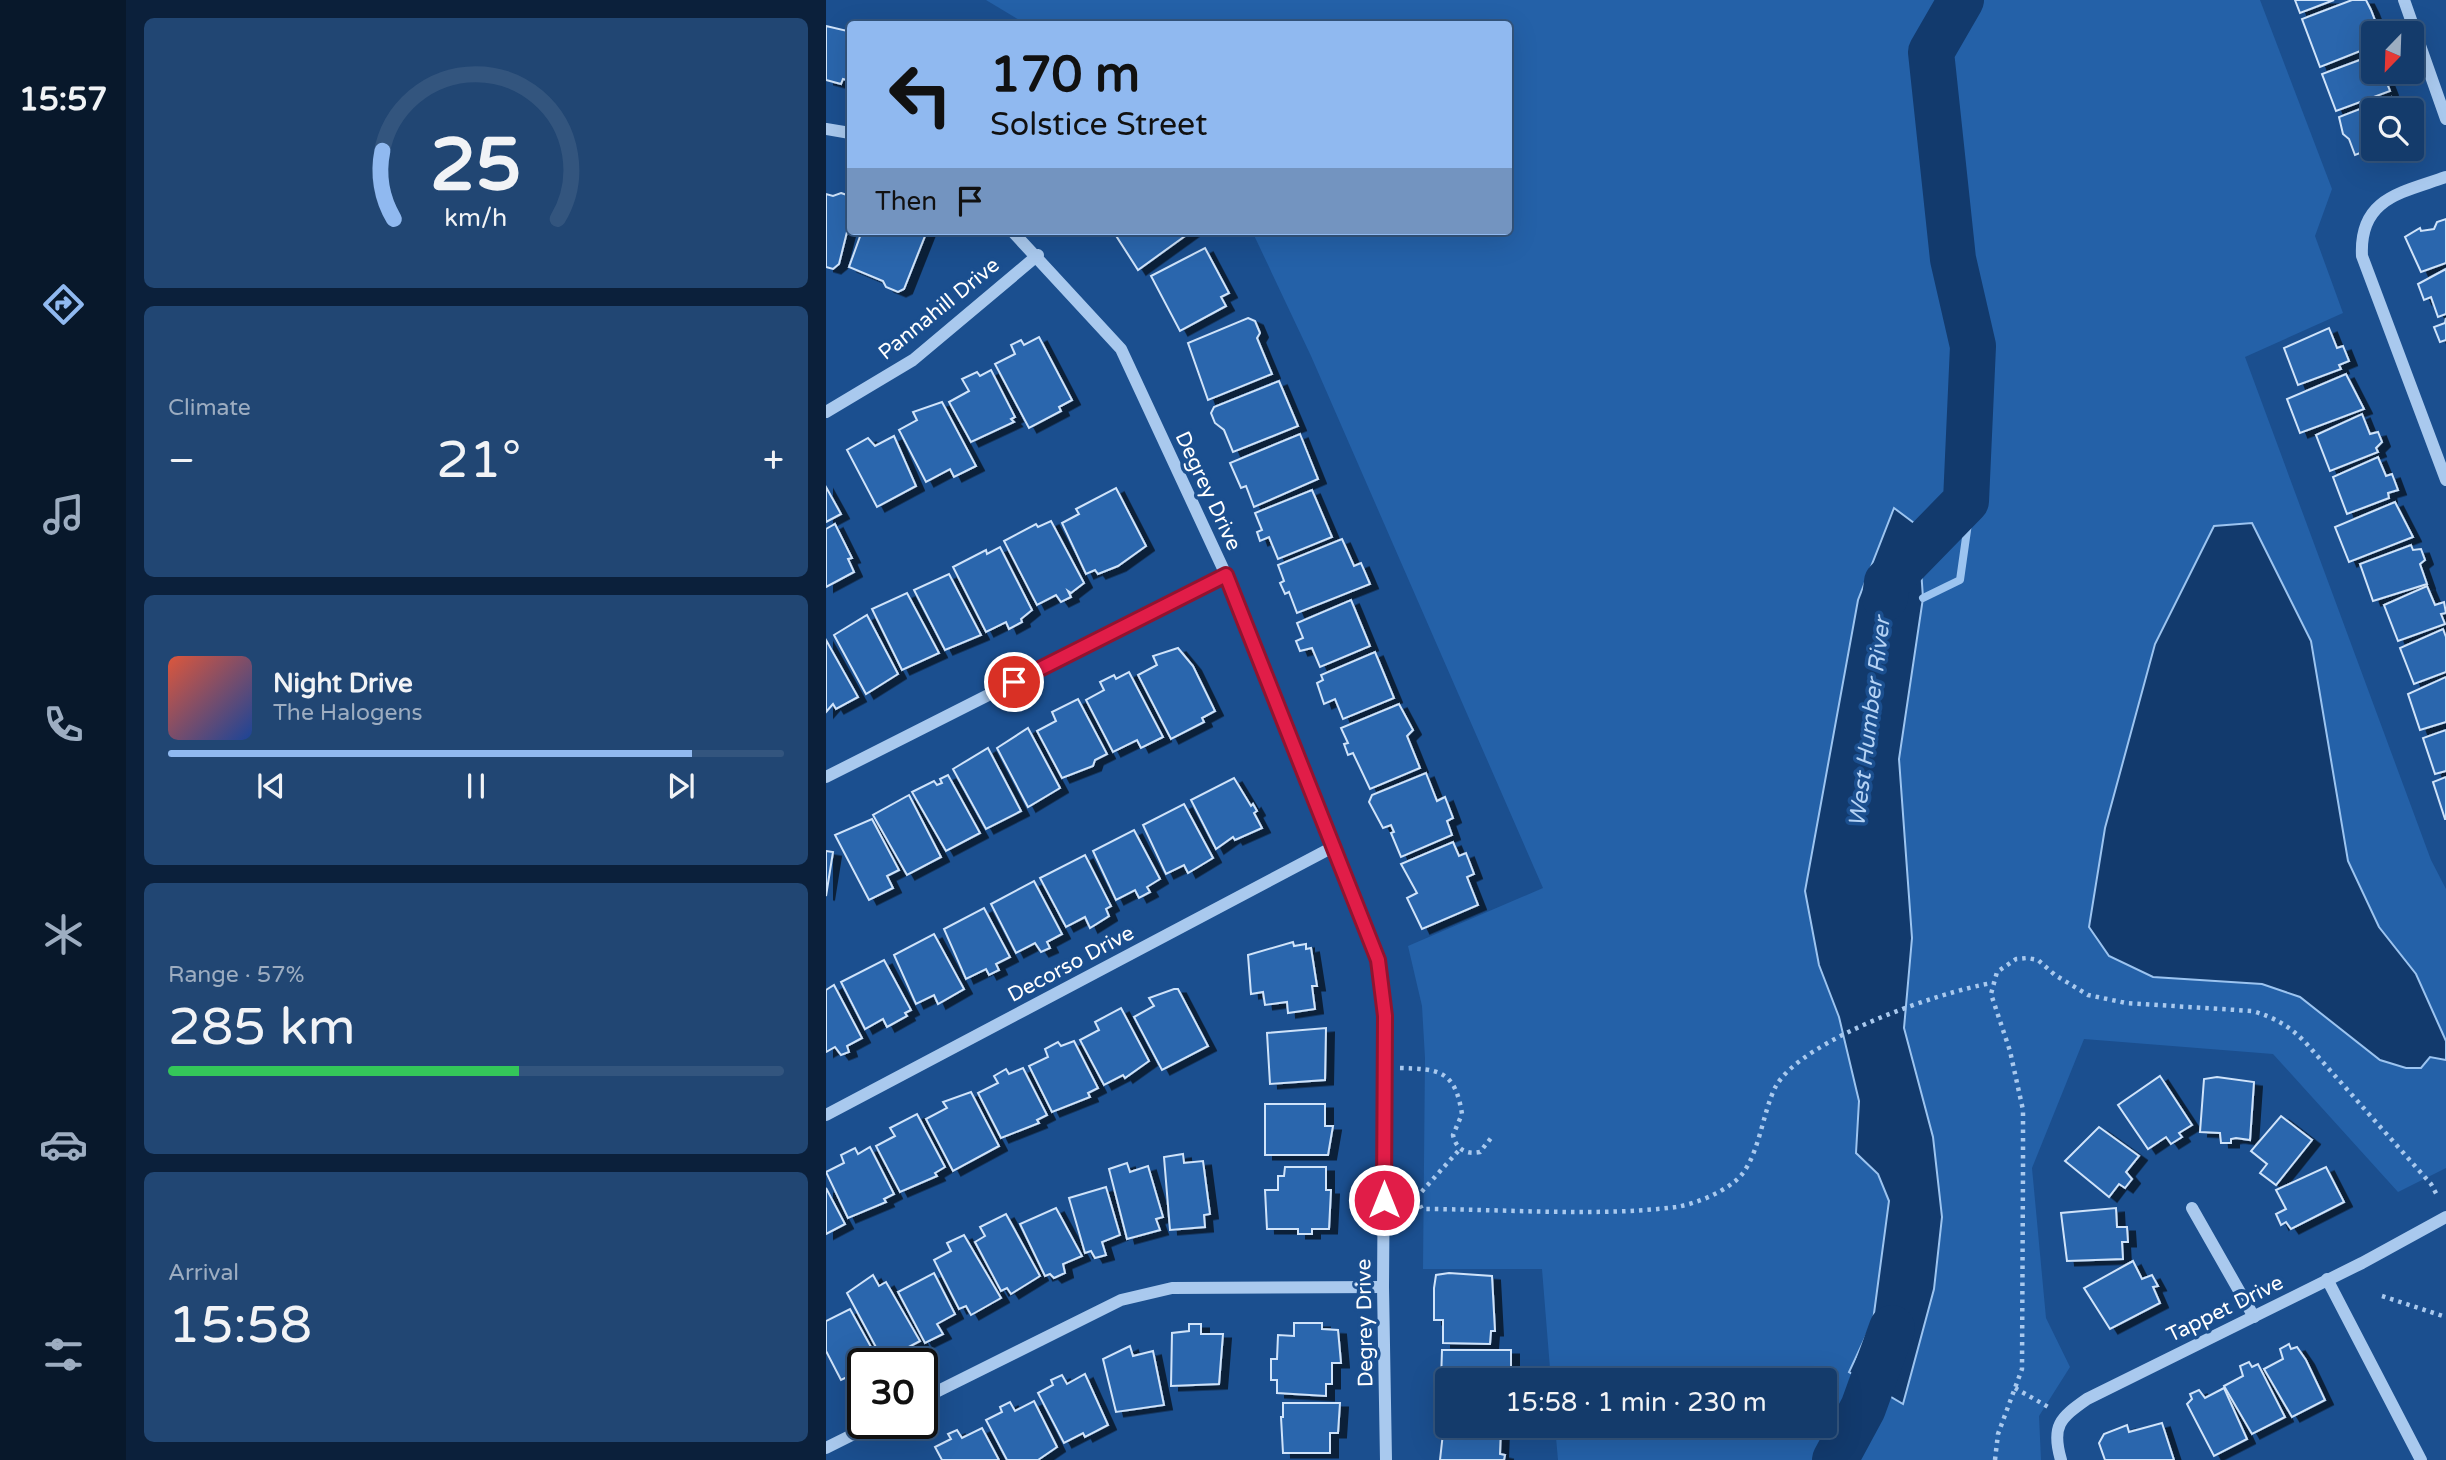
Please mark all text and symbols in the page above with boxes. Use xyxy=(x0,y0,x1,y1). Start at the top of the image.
north arrow xyxy=(2361,21,2424,84)
map controls xyxy=(2361,21,2424,161)
text: 170 m xyxy=(990,46,1140,105)
icon: left xyxy=(875,49,966,140)
text: 15:57 xyxy=(19,81,107,119)
button: search xyxy=(2361,98,2424,161)
text: Solstice Street xyxy=(990,106,1207,144)
text: 25 xyxy=(430,123,522,211)
icon: arrive xyxy=(951,182,989,220)
text: Then xyxy=(875,186,937,217)
text: km/h xyxy=(445,203,507,233)
street label: Pannahill Drive xyxy=(873,253,1005,365)
icon: directions xyxy=(39,280,88,329)
text: Climate xyxy=(168,394,251,422)
street label: Degrey Drive xyxy=(1170,427,1247,555)
text: 21° xyxy=(436,429,521,492)
text: − xyxy=(168,438,195,484)
text: + xyxy=(763,438,784,484)
icon: music xyxy=(39,490,88,539)
water label: West Humber River xyxy=(1843,612,1897,829)
pin xyxy=(984,652,1044,712)
icon: arrive xyxy=(995,663,1033,701)
text: Night Drive xyxy=(273,668,413,699)
text: The Halogens xyxy=(273,699,422,727)
icon: phone xyxy=(39,700,88,749)
icon: previous xyxy=(252,767,290,805)
icon: pause xyxy=(457,767,495,805)
icon: next xyxy=(662,767,700,805)
icon: climate xyxy=(39,910,88,959)
street label: Decorso Drive xyxy=(1004,920,1138,1008)
text: Range · 57% xyxy=(168,961,304,989)
text: 285 km xyxy=(168,996,356,1059)
icon: car xyxy=(39,1120,88,1169)
position arrow xyxy=(1347,1163,1421,1237)
street label: Degrey Drive xyxy=(1351,1258,1379,1387)
text: Arrival xyxy=(168,1259,239,1287)
street label: Tappet Drive xyxy=(2163,1270,2287,1348)
text: 15:58 xyxy=(168,1294,312,1357)
icon: filters xyxy=(39,1330,88,1379)
speed limit sign: 30 xyxy=(847,1348,938,1439)
text: 15:58 · 1 min · 230 m xyxy=(1505,1387,1767,1418)

